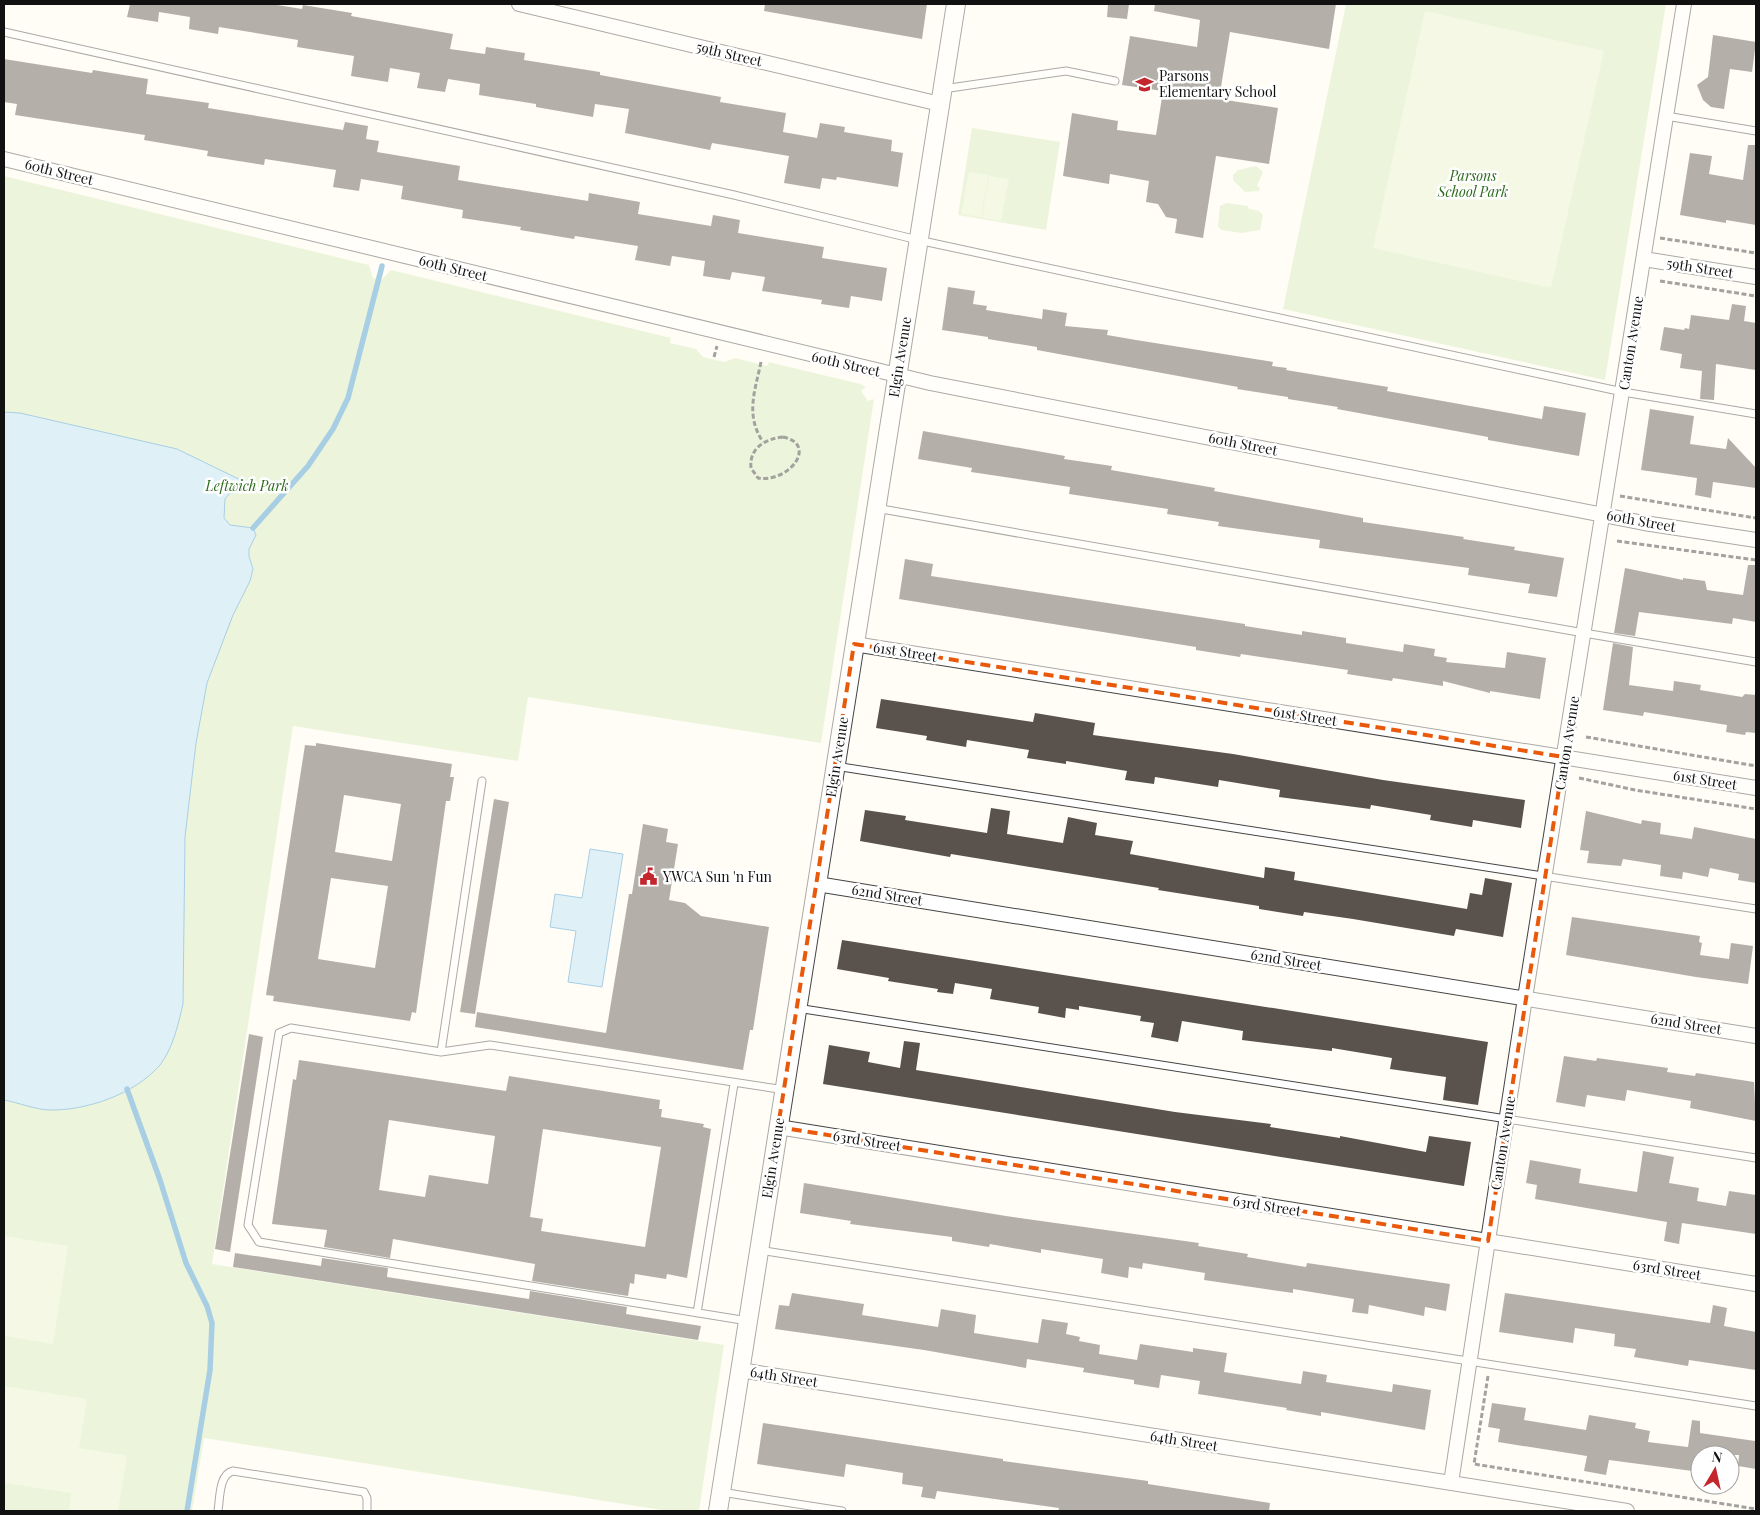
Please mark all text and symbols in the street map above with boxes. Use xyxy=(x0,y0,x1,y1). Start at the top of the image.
street label: 59th Street xyxy=(694,37,765,71)
place label: Parsons Elementary School xyxy=(1159,66,1277,101)
school or university icon: Parsons Elementary School xyxy=(1135,74,1155,94)
street label: 60th Street xyxy=(23,154,96,189)
park label: Parsons School Park xyxy=(1437,166,1508,201)
street label: 60th Street xyxy=(417,250,490,285)
street label: 59th Street xyxy=(1665,253,1736,282)
street label: Canton Avenue xyxy=(1614,294,1647,391)
street label: Elgin Avenue xyxy=(884,315,915,399)
street label: 60th Street xyxy=(810,346,883,381)
street label: 60th Street xyxy=(1207,428,1280,460)
park label: Leftwich Park xyxy=(205,476,288,495)
street label: 60th Street xyxy=(1605,505,1678,536)
street label: 61st Street xyxy=(872,637,939,666)
street label: Canton Avenue xyxy=(1550,694,1583,791)
street label: 61st Street xyxy=(1272,701,1339,730)
street label: Elgin Avenue xyxy=(821,715,852,799)
street label: 61st Street xyxy=(1672,765,1739,794)
public building icon: YWCA Sun 'n Fun xyxy=(639,867,659,887)
place label: YWCA Sun 'n Fun xyxy=(662,867,773,886)
street label: 62nd Street xyxy=(850,880,925,910)
street label: 62nd Street xyxy=(1249,945,1324,975)
street label: 62nd Street xyxy=(1649,1009,1724,1039)
street label: Canton Avenue xyxy=(1486,1094,1519,1191)
street label: Elgin Avenue xyxy=(757,1116,788,1200)
street label: 63rd Street xyxy=(832,1126,904,1155)
street label: 63rd Street xyxy=(1232,1191,1304,1220)
street label: 63rd Street xyxy=(1632,1255,1704,1284)
street label: 64th Street xyxy=(749,1362,820,1391)
street label: 64th Street xyxy=(1149,1426,1220,1455)
north arrow xyxy=(1690,1445,1740,1495)
text: N xyxy=(1711,1446,1724,1467)

